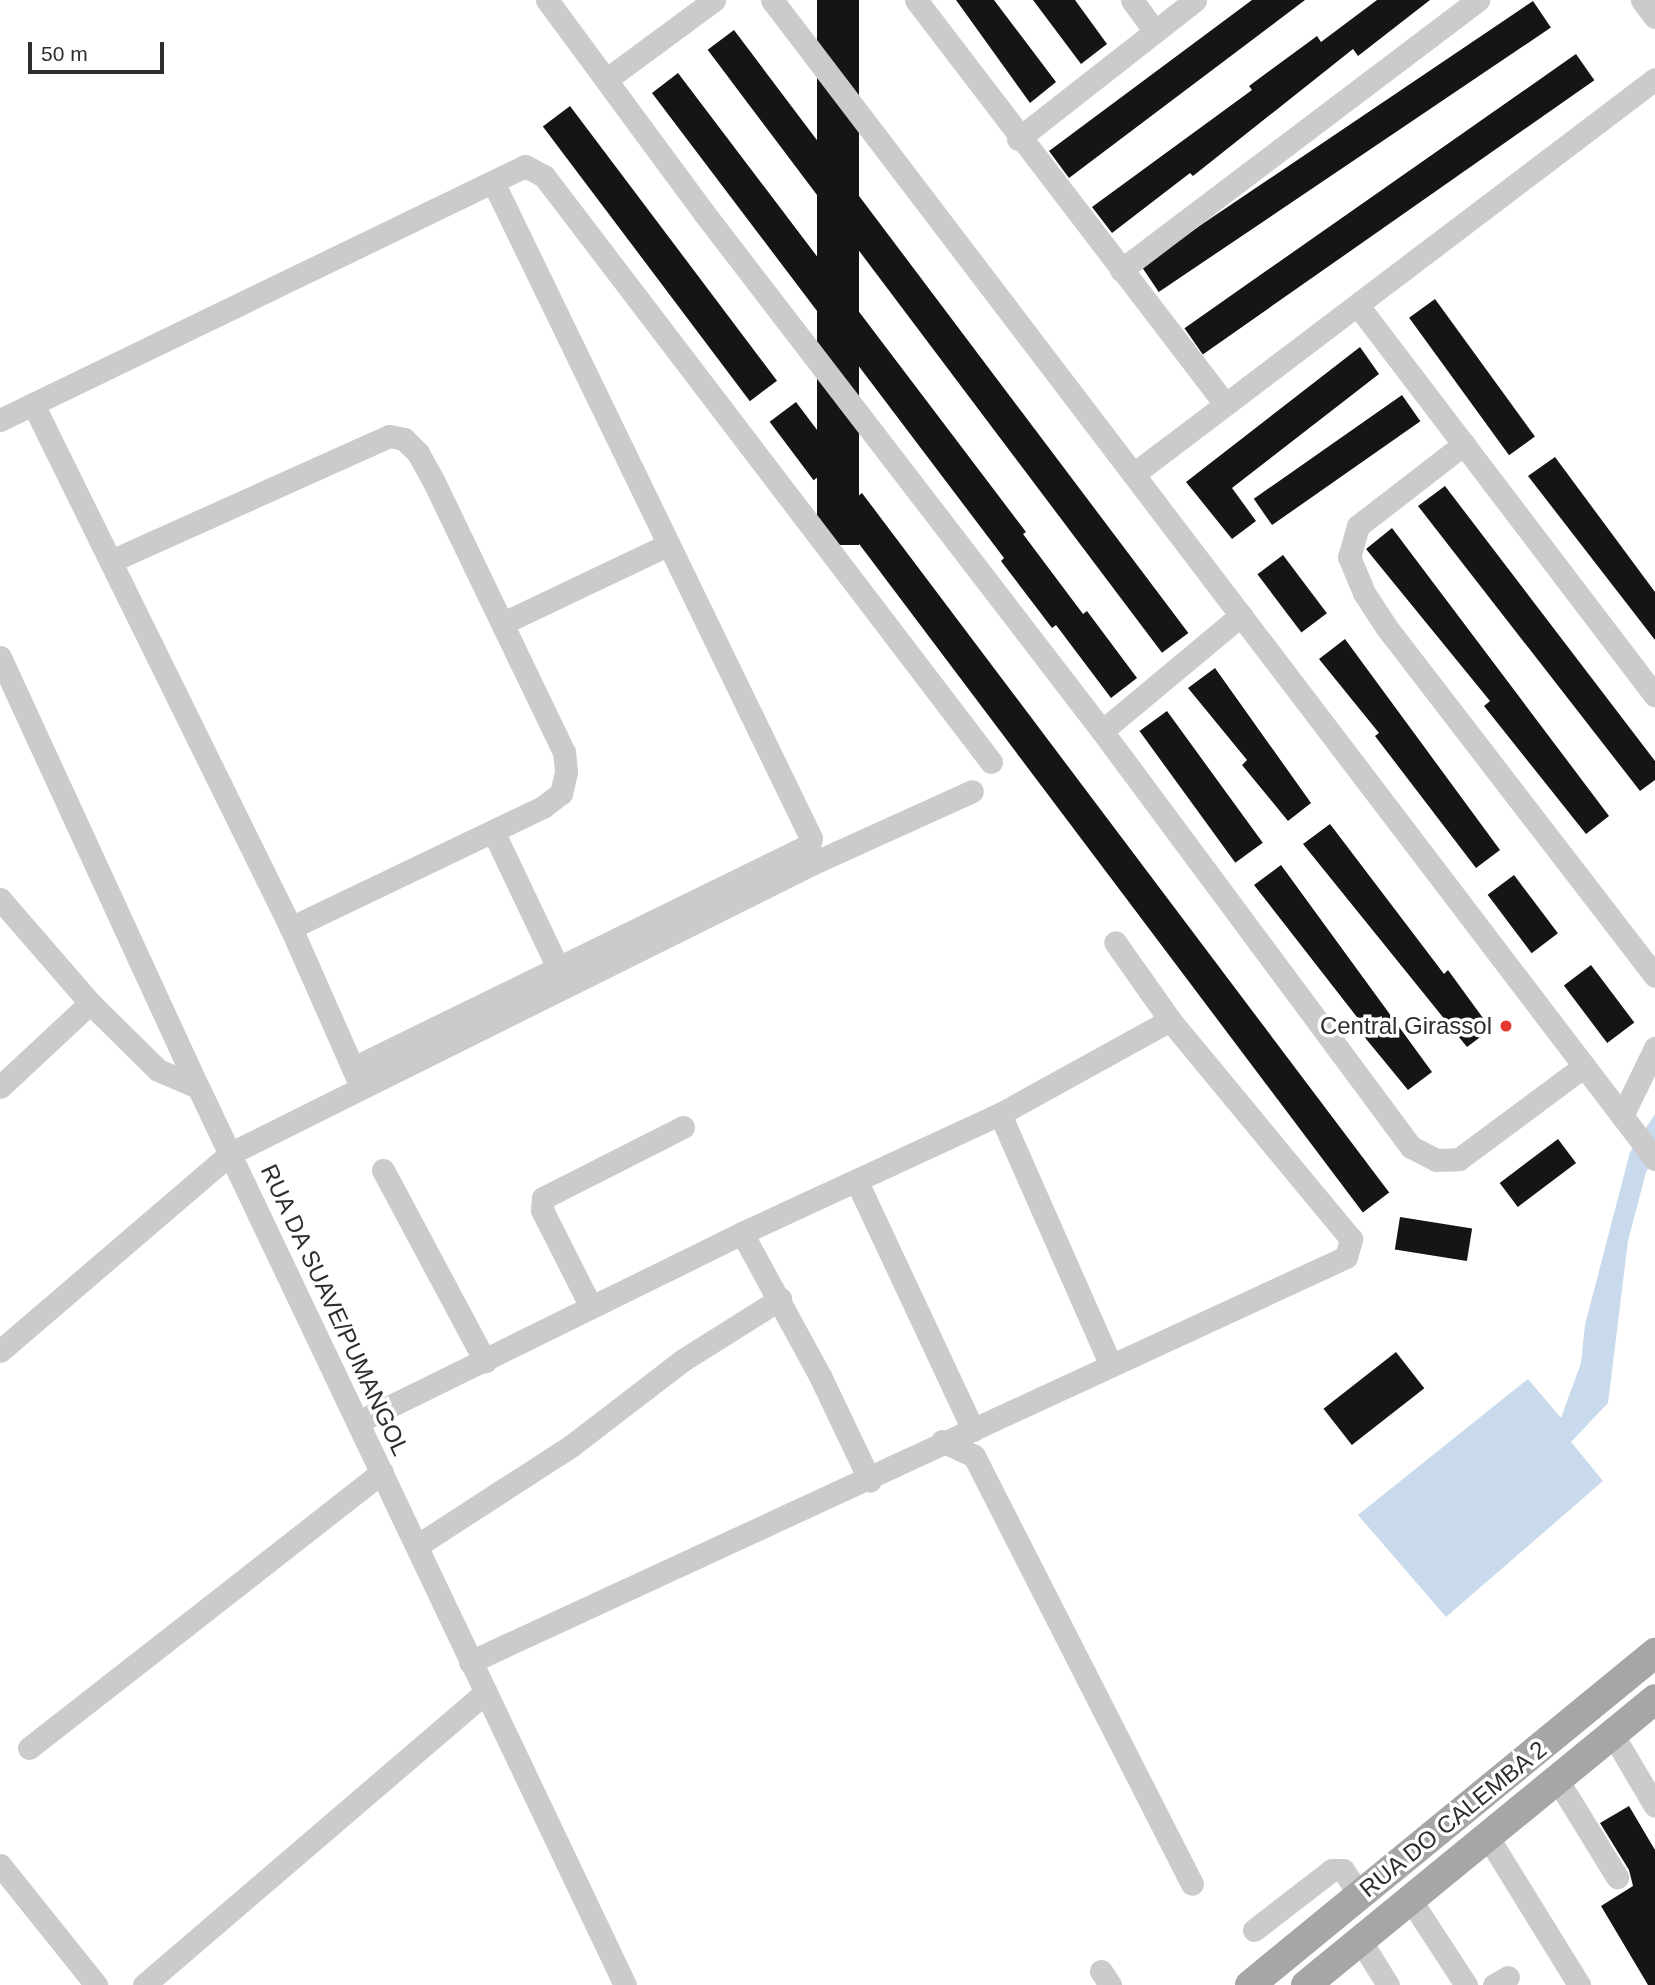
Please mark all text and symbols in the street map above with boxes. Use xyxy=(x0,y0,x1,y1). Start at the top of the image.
scale bar xyxy=(32,28,168,72)
text: 50 m xyxy=(41,42,88,65)
place label: Central Girassol xyxy=(1320,1012,1492,1040)
marker: Central Girassol xyxy=(1498,1018,1514,1034)
street label: RUA DA SUAVE/PUMANGOL xyxy=(254,1158,416,1462)
street label: RUA DO CALEMBA 2 xyxy=(1353,1734,1553,1904)

